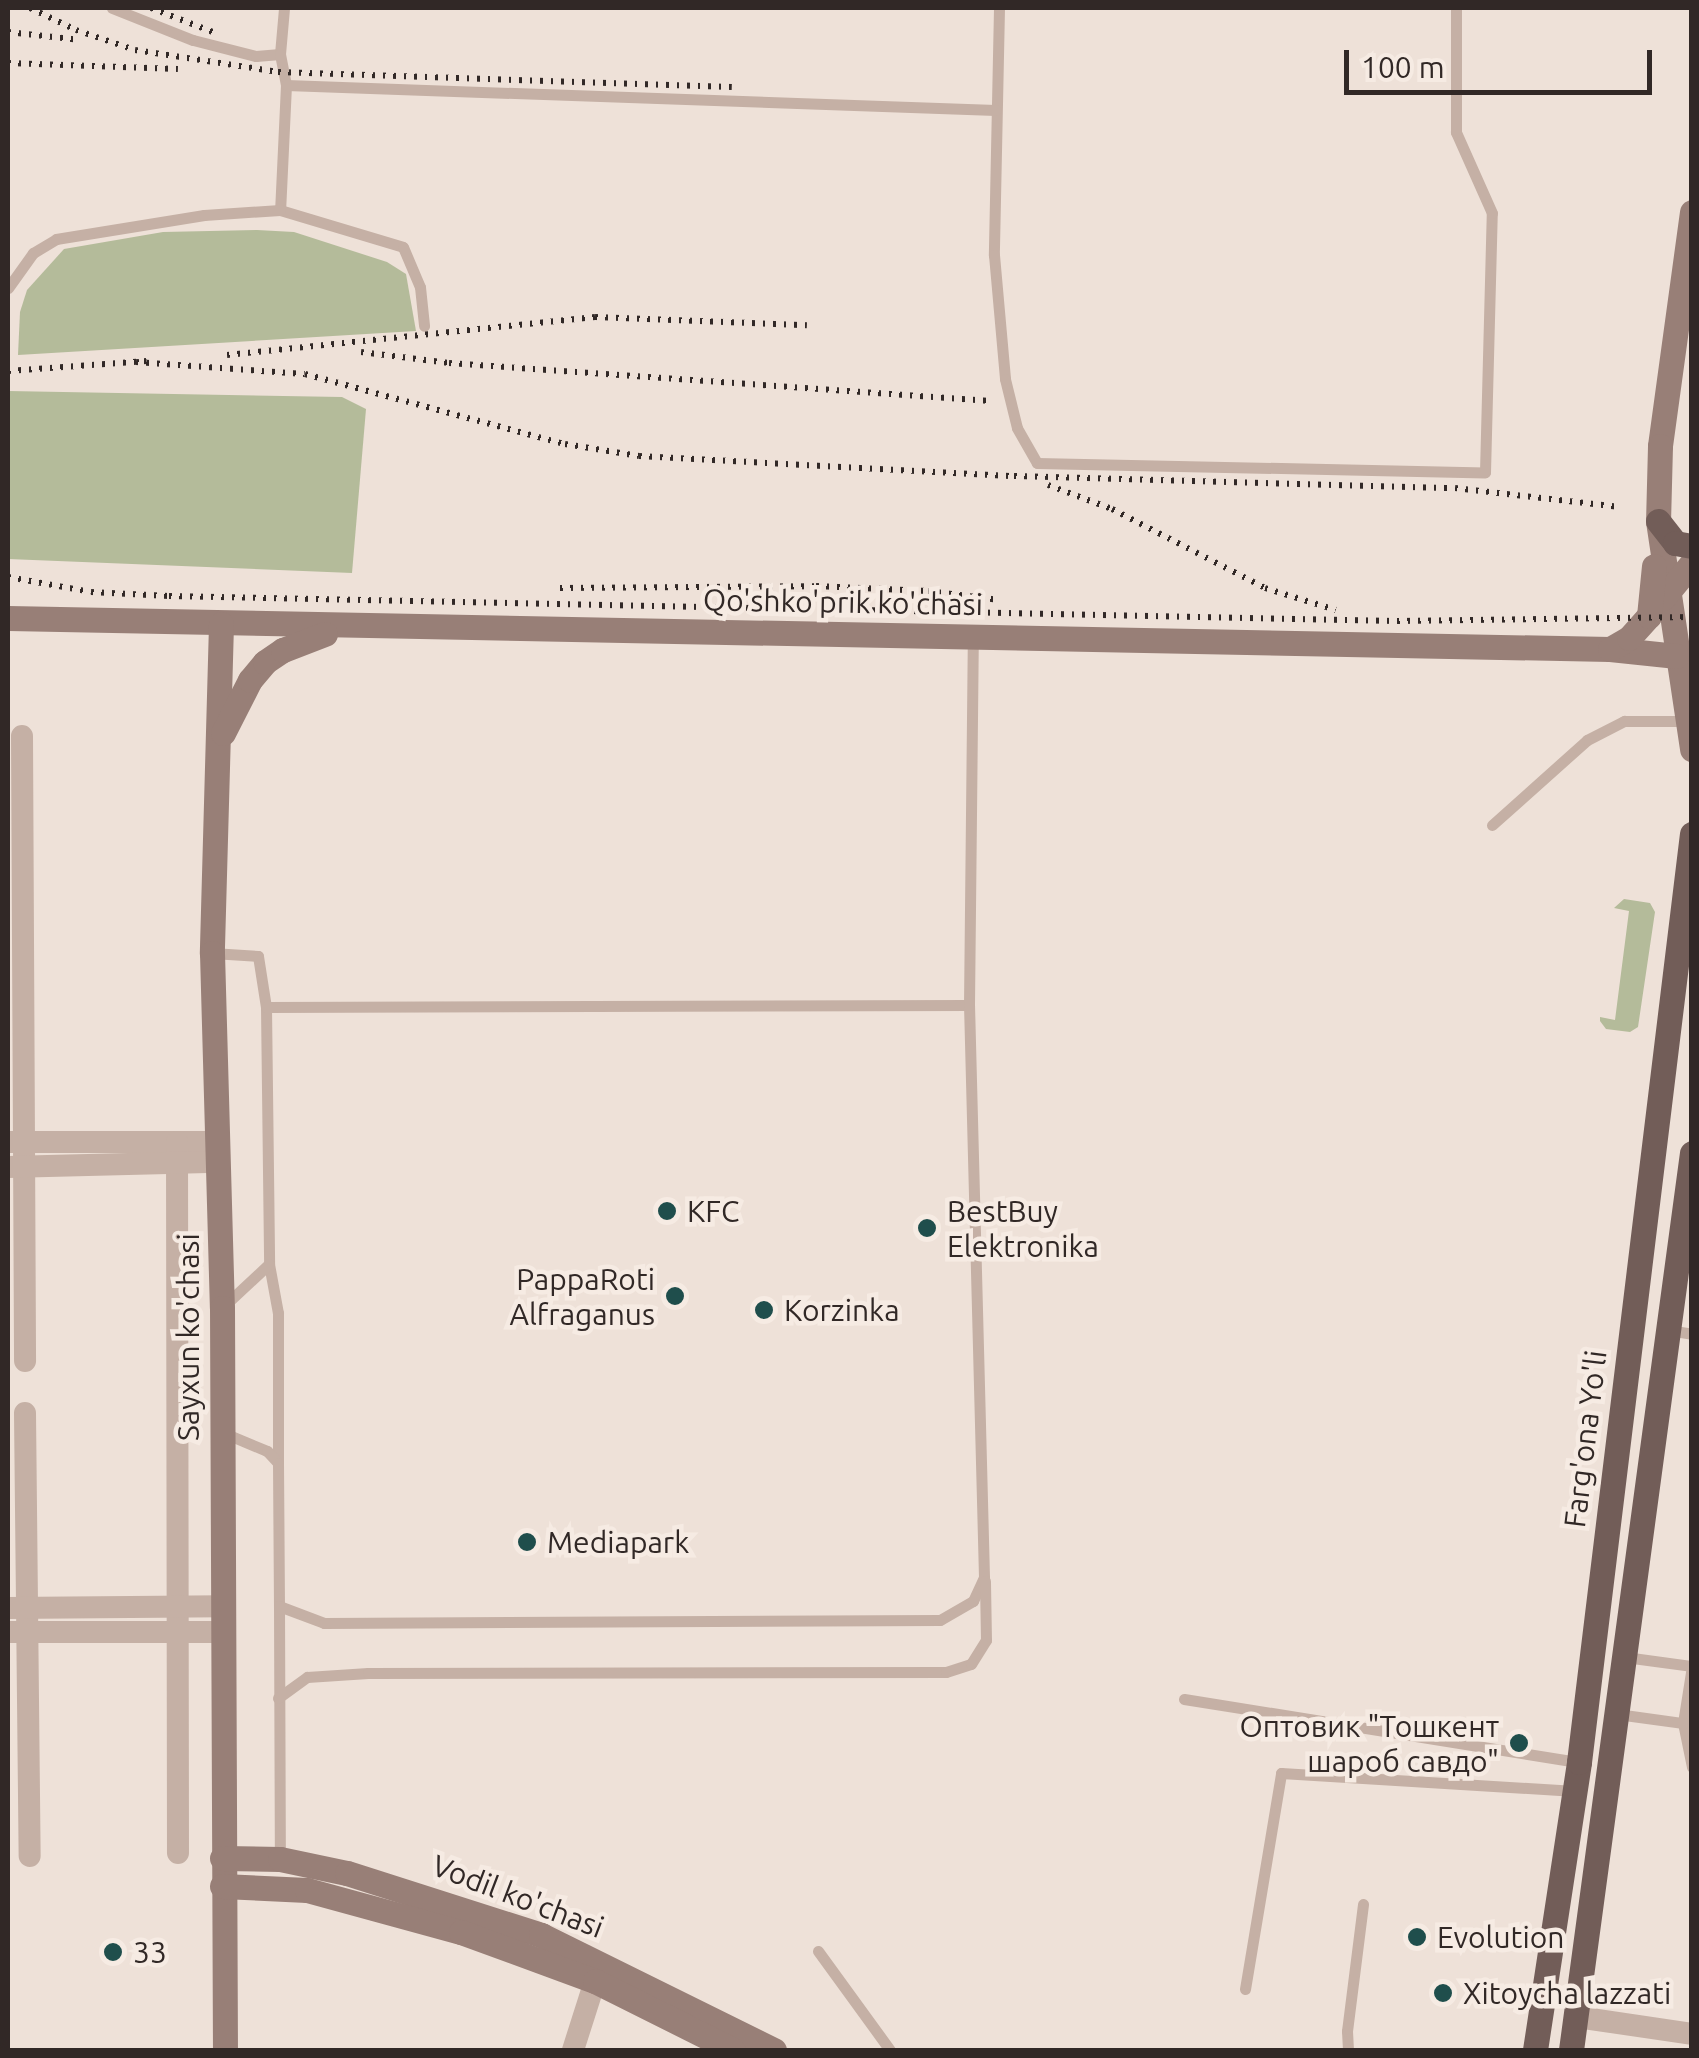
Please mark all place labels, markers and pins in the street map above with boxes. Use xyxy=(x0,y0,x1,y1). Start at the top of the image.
place label: KFC xyxy=(687,1193,739,1229)
place label: BestBuy Elektronika xyxy=(947,1193,1099,1264)
marker: KFC xyxy=(656,1200,678,1222)
marker: BestBuy Elektronika xyxy=(916,1217,938,1239)
place label: PappaRoti Alfraganus xyxy=(510,1261,655,1332)
marker: PappaRoti Alfraganus xyxy=(664,1285,686,1307)
place label: Korzinka xyxy=(784,1292,900,1328)
marker: Korzinka xyxy=(753,1299,775,1321)
place label: Mediapark xyxy=(547,1524,689,1560)
marker: Mediapark xyxy=(516,1531,538,1553)
place label: Оптовик "Тошкент шароб савдо" xyxy=(1239,1708,1499,1778)
marker: Оптовик "Тошкент шароб савдо" xyxy=(1508,1732,1530,1754)
place label: Evolution xyxy=(1437,1919,1564,1955)
marker: Evolution xyxy=(1406,1926,1428,1948)
place label: 33 xyxy=(133,1934,167,1970)
marker: 33 xyxy=(102,1941,124,1963)
place label: Xitoycha lazzati xyxy=(1463,1975,1671,2011)
marker: Xitoycha lazzati xyxy=(1432,1982,1454,2004)

